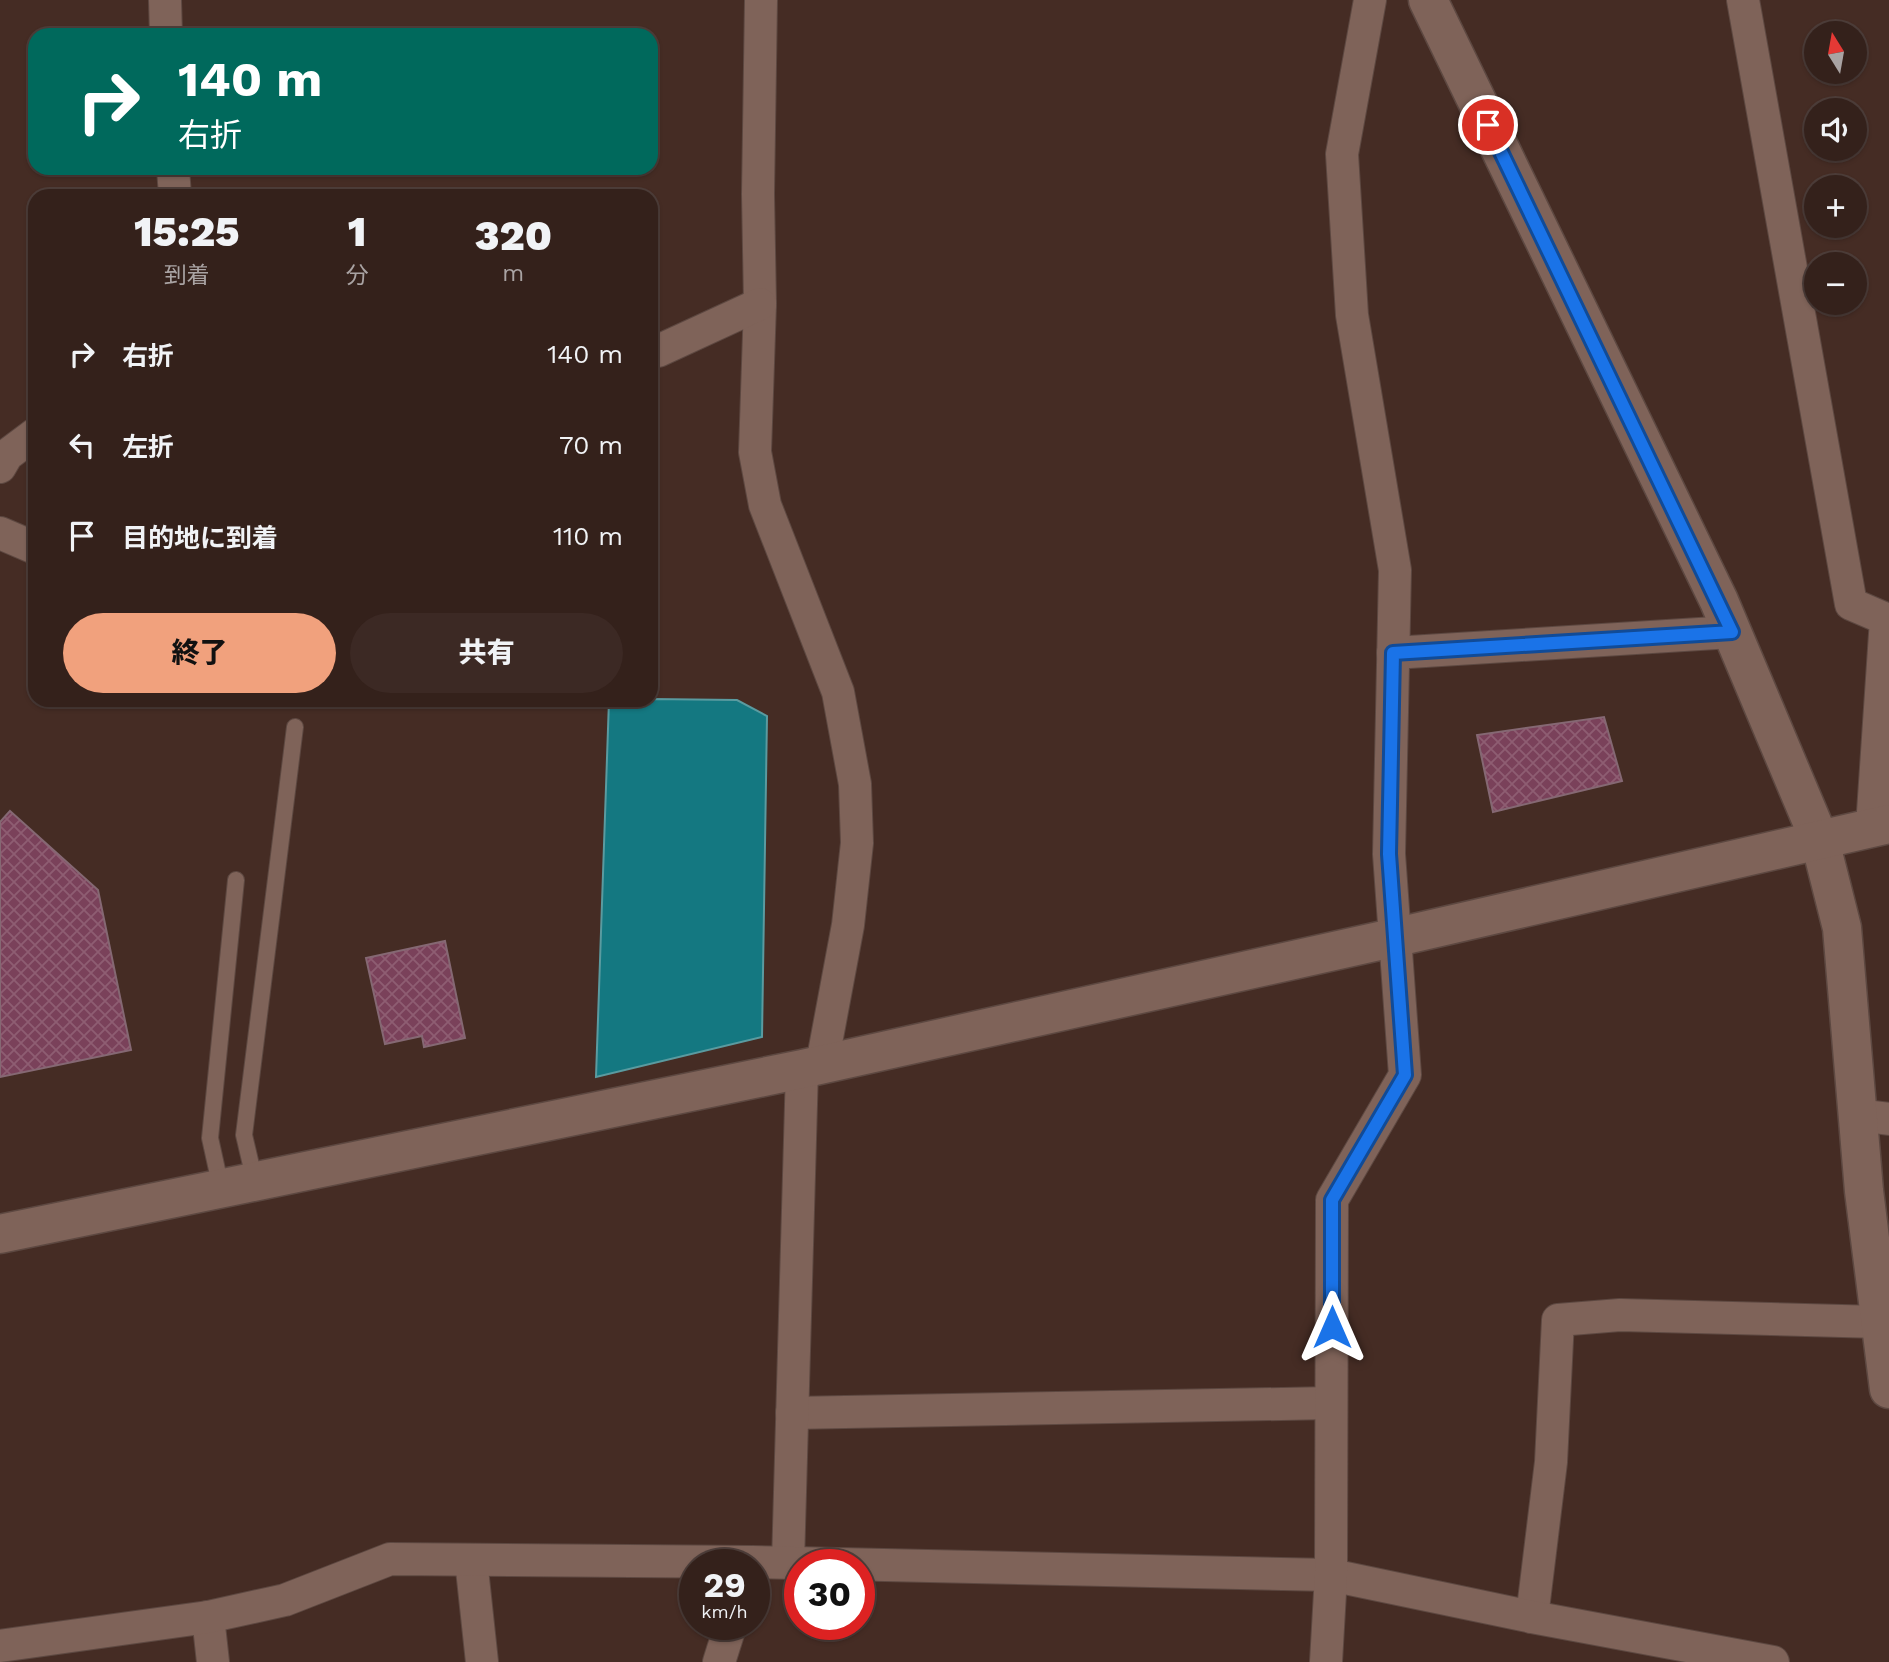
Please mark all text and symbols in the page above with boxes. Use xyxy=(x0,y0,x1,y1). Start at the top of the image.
north arrow xyxy=(1804,21,1867,84)
map controls xyxy=(1804,21,1867,315)
text: 140 m xyxy=(178,50,322,108)
icon: right xyxy=(63,56,154,147)
pin xyxy=(1458,95,1518,155)
button: sound xyxy=(1804,98,1867,161)
icon: arrive xyxy=(1469,106,1507,144)
text: 右折 xyxy=(178,116,242,154)
button: + xyxy=(1804,175,1867,238)
text: 15:25 xyxy=(134,207,240,256)
text: 1 xyxy=(348,207,366,256)
text: 320 xyxy=(474,211,552,260)
button: − xyxy=(1804,252,1867,315)
text: m xyxy=(502,260,524,287)
text: 到着 xyxy=(164,262,210,289)
text: 分 xyxy=(346,262,369,289)
icon: right xyxy=(63,335,101,373)
text: 140 m xyxy=(547,339,623,369)
text: 右折 xyxy=(122,341,174,371)
icon: left xyxy=(63,426,101,464)
text: 70 m xyxy=(559,430,623,460)
text: 左折 xyxy=(122,432,174,462)
icon: arrive xyxy=(63,517,101,555)
text: 110 m xyxy=(553,521,623,551)
text: 目的地に到着 xyxy=(122,523,278,553)
button: 終了 xyxy=(63,613,336,693)
button: 共有 xyxy=(350,613,623,693)
position arrow xyxy=(1295,1290,1369,1364)
speed limit sign: 30 xyxy=(784,1549,875,1640)
text: 29 xyxy=(703,1564,746,1606)
text: km/h xyxy=(701,1601,748,1622)

